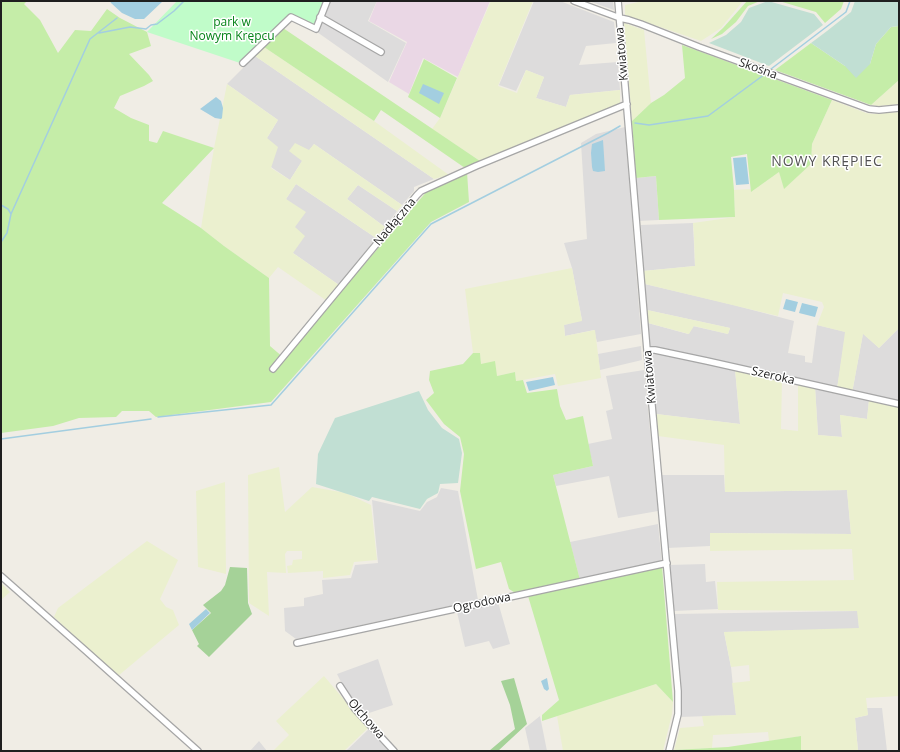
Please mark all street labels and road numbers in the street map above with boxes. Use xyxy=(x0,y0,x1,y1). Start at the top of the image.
street label: Kwiatowa xyxy=(612,27,632,81)
street label: Skośna xyxy=(737,55,779,83)
street label: Nadłączna xyxy=(371,195,419,249)
street label: Kwiatowa xyxy=(640,350,660,404)
street label: Szeroka xyxy=(750,364,796,388)
street label: Ogrodowa xyxy=(452,590,512,616)
street label: Olchowa xyxy=(345,696,387,742)

